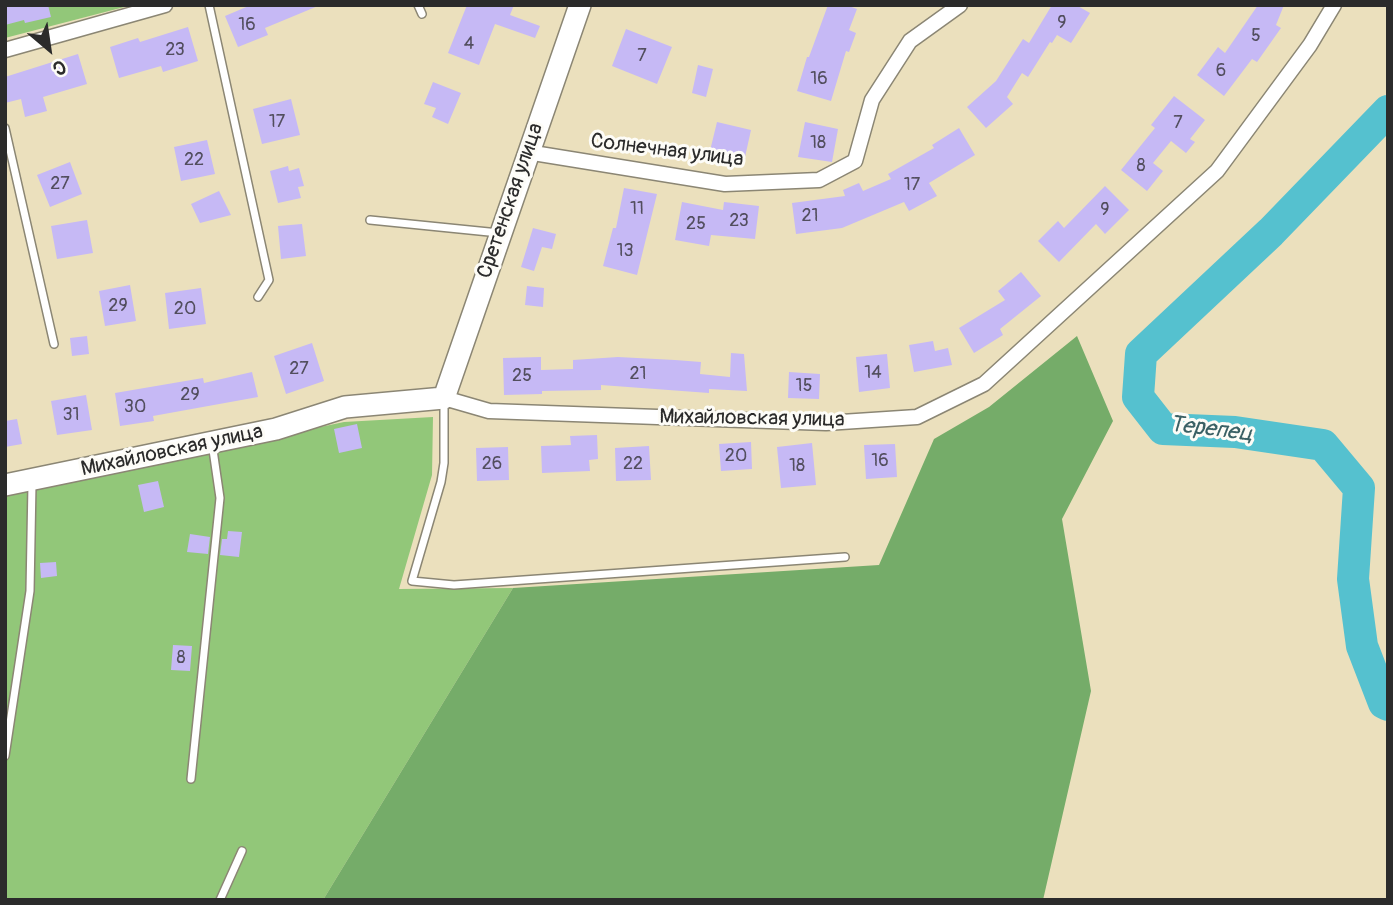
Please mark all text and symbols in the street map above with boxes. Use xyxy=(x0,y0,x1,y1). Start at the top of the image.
house number: 9 xyxy=(1057,12,1067,34)
north arrow xyxy=(14,14,84,84)
house number: 16 xyxy=(238,14,256,36)
house number: 5 xyxy=(1251,25,1261,47)
house number: 4 xyxy=(464,33,474,55)
house number: 23 xyxy=(165,39,185,61)
house number: 7 xyxy=(637,45,647,67)
text: С xyxy=(48,54,70,81)
house number: 6 xyxy=(1216,60,1226,82)
house number: 16 xyxy=(810,68,828,90)
house number: 17 xyxy=(269,111,285,133)
house number: 7 xyxy=(1173,112,1183,134)
street label: Сретенская улица xyxy=(473,120,549,282)
street label: Солнечная улица xyxy=(589,129,745,173)
house number: 18 xyxy=(810,132,826,154)
house number: 22 xyxy=(184,149,204,171)
house number: 8 xyxy=(1136,155,1146,177)
house number: 27 xyxy=(50,173,70,195)
house number: 17 xyxy=(904,174,920,196)
house number: 11 xyxy=(630,198,644,220)
house number: 9 xyxy=(1100,199,1110,221)
house number: 21 xyxy=(801,205,819,227)
house number: 23 xyxy=(729,210,749,232)
house number: 25 xyxy=(686,213,706,235)
house number: 13 xyxy=(616,240,634,262)
house number: 29 xyxy=(108,295,128,317)
house number: 20 xyxy=(174,298,196,320)
house number: 27 xyxy=(289,358,309,380)
house number: 14 xyxy=(864,362,882,384)
house number: 21 xyxy=(629,363,647,385)
house number: 25 xyxy=(512,365,532,387)
house number: 15 xyxy=(796,375,812,397)
house number: 29 xyxy=(180,384,200,406)
house number: 30 xyxy=(124,396,146,418)
house number: 31 xyxy=(62,404,80,426)
street label: Михайловская улица xyxy=(659,405,845,433)
water label: Терепец xyxy=(1168,411,1254,449)
street label: Михайловская улица xyxy=(79,419,265,483)
house number: 20 xyxy=(725,445,747,467)
house number: 16 xyxy=(871,450,889,472)
house number: 26 xyxy=(482,453,502,475)
house number: 22 xyxy=(623,453,643,475)
house number: 18 xyxy=(789,455,805,477)
house number: 8 xyxy=(176,647,186,669)

